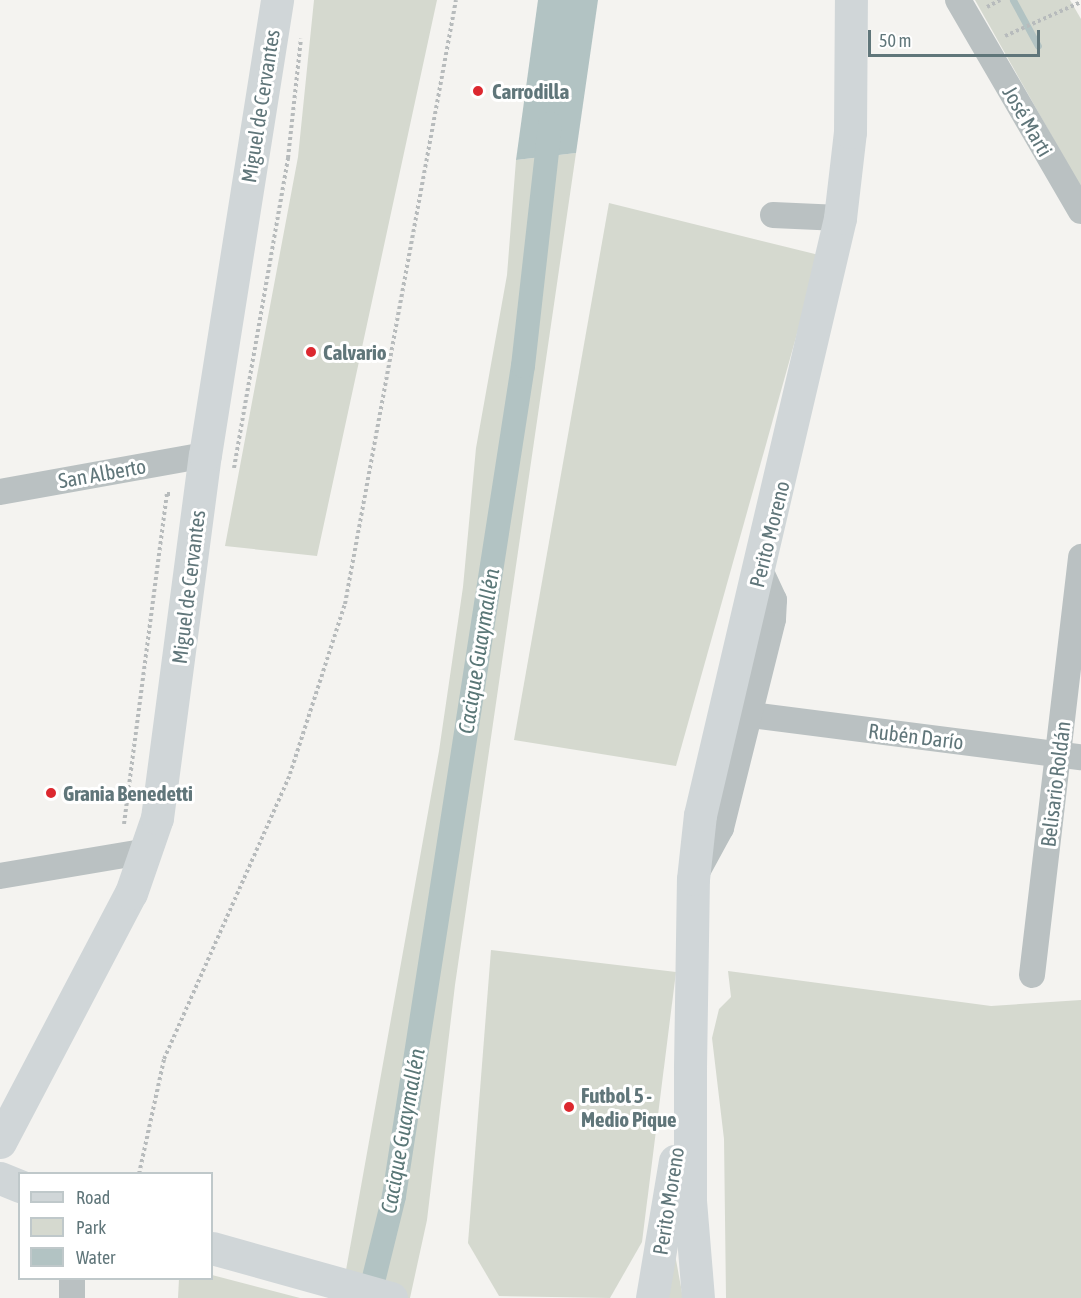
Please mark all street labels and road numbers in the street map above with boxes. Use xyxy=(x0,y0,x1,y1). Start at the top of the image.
street label: Miguel de Cervantes xyxy=(235,28,285,184)
street label: José Marti xyxy=(998,81,1058,161)
street label: San Alberto xyxy=(56,453,148,493)
street label: Perito Moreno xyxy=(744,478,794,590)
street label: Miguel de Cervantes xyxy=(166,509,210,665)
street label: Rubén Darío xyxy=(867,718,965,754)
street label: Belisario Roldán xyxy=(1035,720,1075,848)
street label: Perito Moreno xyxy=(647,1145,689,1257)

